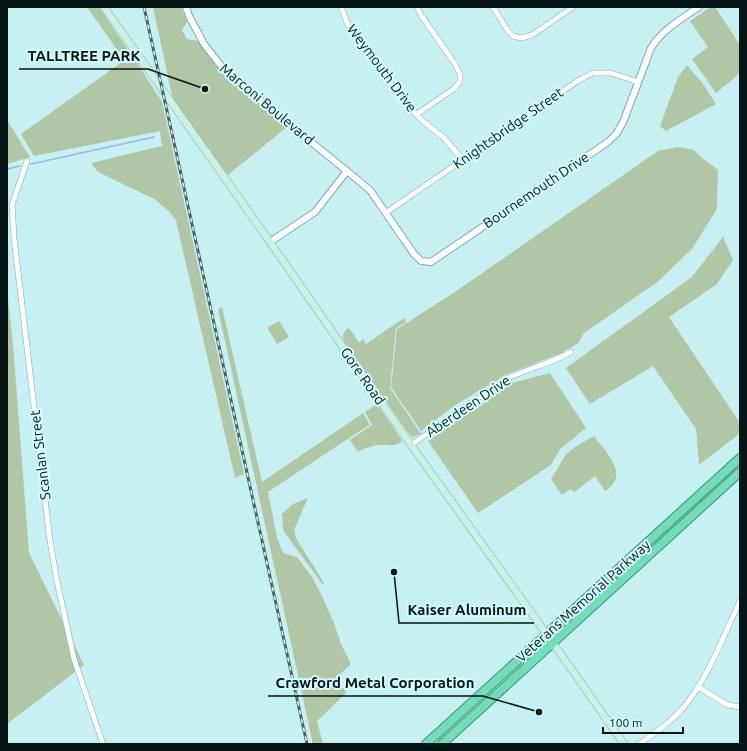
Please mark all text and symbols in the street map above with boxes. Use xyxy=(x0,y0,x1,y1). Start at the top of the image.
street label: Weymouth Drive xyxy=(344,21,420,115)
callout: TALLTREE PARK xyxy=(19,42,148,69)
text: TALLTREE PARK xyxy=(28,47,140,64)
street label: Marconi Boulevard xyxy=(217,60,317,148)
street label: Knightsbridge Street xyxy=(450,84,567,172)
street label: Bournemouth Drive xyxy=(480,149,592,231)
street label: Gore Road xyxy=(338,344,388,408)
street label: Aberdeen Drive xyxy=(423,372,513,440)
street label: Scanlan Street xyxy=(27,409,53,501)
street label: Veterans Memorial Parkway xyxy=(513,536,653,665)
callout: Kaiser Aluminum xyxy=(399,596,534,623)
text: Kaiser Aluminum xyxy=(407,601,527,618)
callout: Crawford Metal Corporation xyxy=(268,669,483,696)
text: Crawford Metal Corporation xyxy=(276,674,474,691)
scale bar xyxy=(603,709,683,735)
text: 100 m xyxy=(609,716,642,729)

